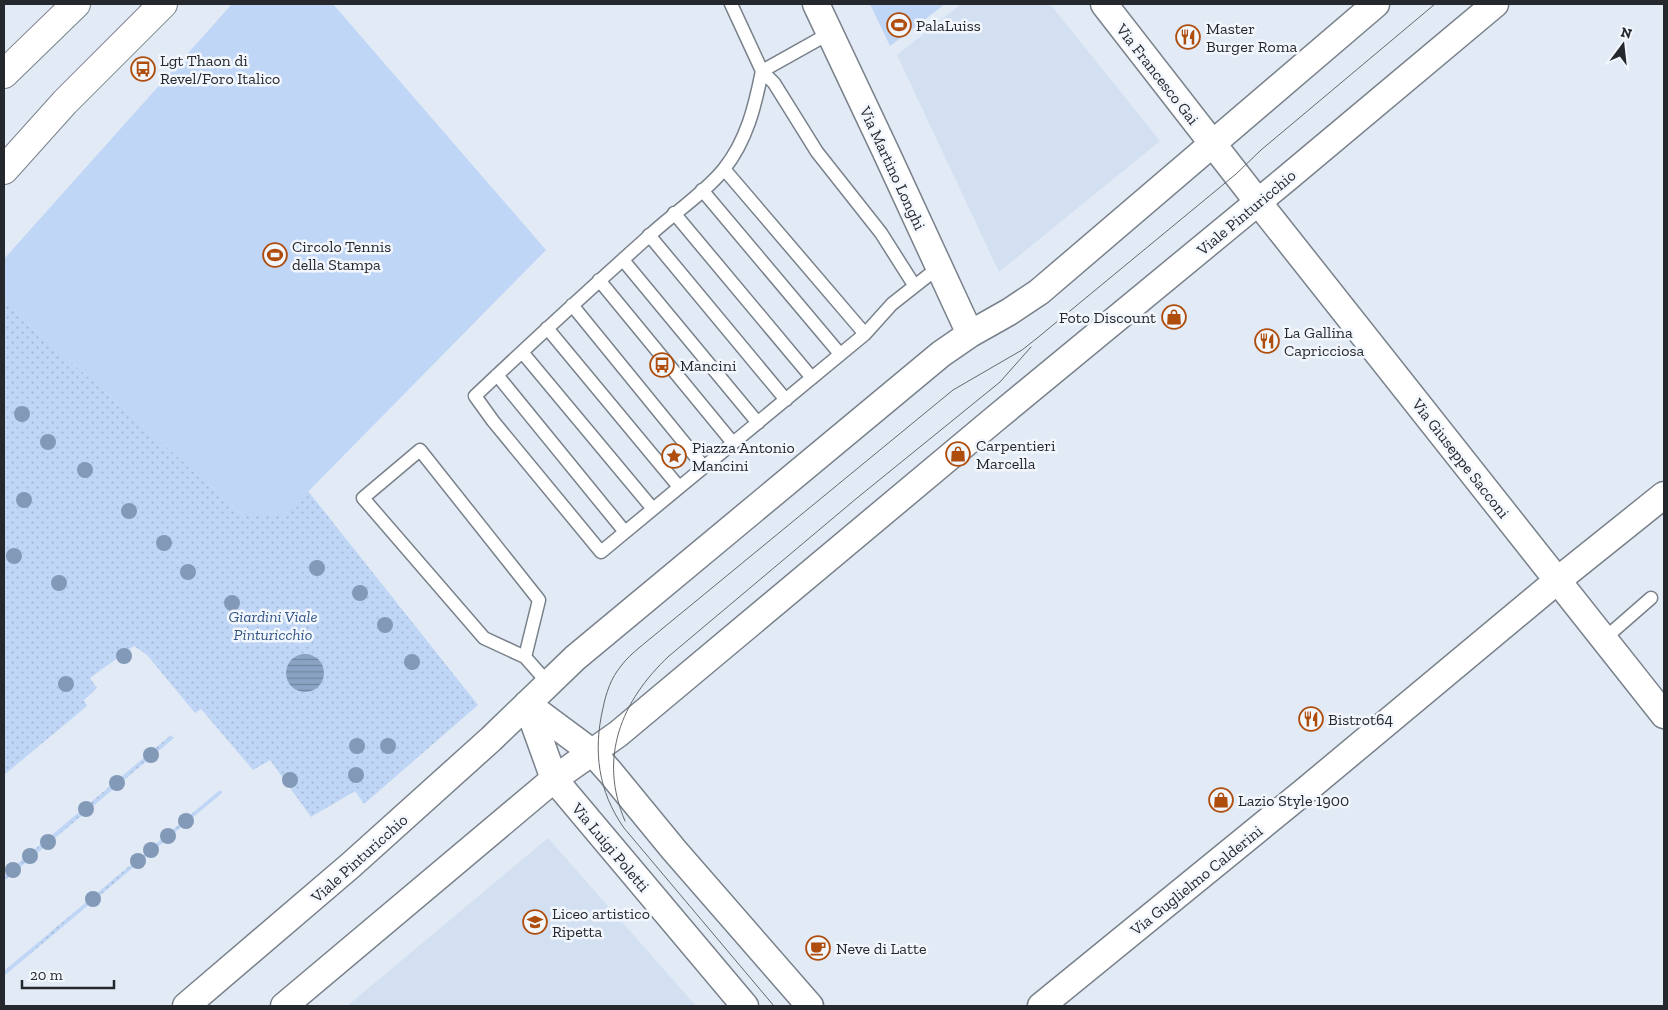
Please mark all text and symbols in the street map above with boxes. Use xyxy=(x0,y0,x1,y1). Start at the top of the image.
sports icon: PalaLuiss xyxy=(886,12,912,38)
place label: PalaLuiss xyxy=(916,16,981,35)
street label: Via Francesco Gai xyxy=(1112,19,1203,129)
place label: Master Burger Roma xyxy=(1206,19,1297,56)
north arrow xyxy=(1598,20,1648,70)
text: N xyxy=(1619,23,1634,43)
restaurant icon: Master Burger Roma xyxy=(1175,24,1201,50)
place label: Lgt Thaon di Revel/Foro Italico xyxy=(160,51,280,88)
bus stop icon: Lgt Thaon di Revel/Foro Italico xyxy=(130,56,156,82)
street label: Via Martino Longhi xyxy=(855,103,930,233)
street label: Viale Pinturicchio xyxy=(1192,166,1300,260)
place label: Circolo Tennis della Stampa xyxy=(292,237,391,274)
sports icon: Circolo Tennis della Stampa xyxy=(262,242,288,268)
shop icon: Foto Discount xyxy=(1161,304,1187,330)
place label: Foto Discount xyxy=(1059,308,1156,327)
place label: La Gallina Capricciosa xyxy=(1284,323,1365,360)
restaurant icon: La Gallina Capricciosa xyxy=(1254,328,1280,354)
bus stop icon: Mancini xyxy=(649,352,675,378)
place label: Mancini xyxy=(680,356,737,375)
street label: Via Giuseppe Sacconi xyxy=(1407,394,1514,522)
place label: Carpentieri Marcella xyxy=(976,436,1056,473)
place label: Piazza Antonio Mancini xyxy=(692,438,795,475)
shop icon: Carpentieri Marcella xyxy=(945,441,971,467)
place icon: Piazza Antonio Mancini xyxy=(661,443,687,469)
park label: Giardini Viale Pinturicchio xyxy=(229,607,317,644)
restaurant icon: Bistrot64 xyxy=(1298,706,1324,732)
place label: Bistrot64 xyxy=(1328,710,1393,729)
shop icon: Lazio Style 1900 xyxy=(1208,787,1234,813)
place label: Lazio Style 1900 xyxy=(1238,791,1349,810)
street label: Via Luigi Poletti xyxy=(567,798,654,896)
street label: Viale Pinturicchio xyxy=(307,810,411,907)
street label: Via Guglielmo Calderini xyxy=(1126,821,1267,940)
place label: Liceo artistico Ripetta xyxy=(552,904,650,941)
school or university icon: Liceo artistico Ripetta xyxy=(522,909,548,935)
cafe icon: Neve di Latte xyxy=(805,935,831,961)
place label: Neve di Latte xyxy=(836,939,926,958)
scale bar xyxy=(22,958,115,990)
text: 20 m xyxy=(30,966,63,984)

